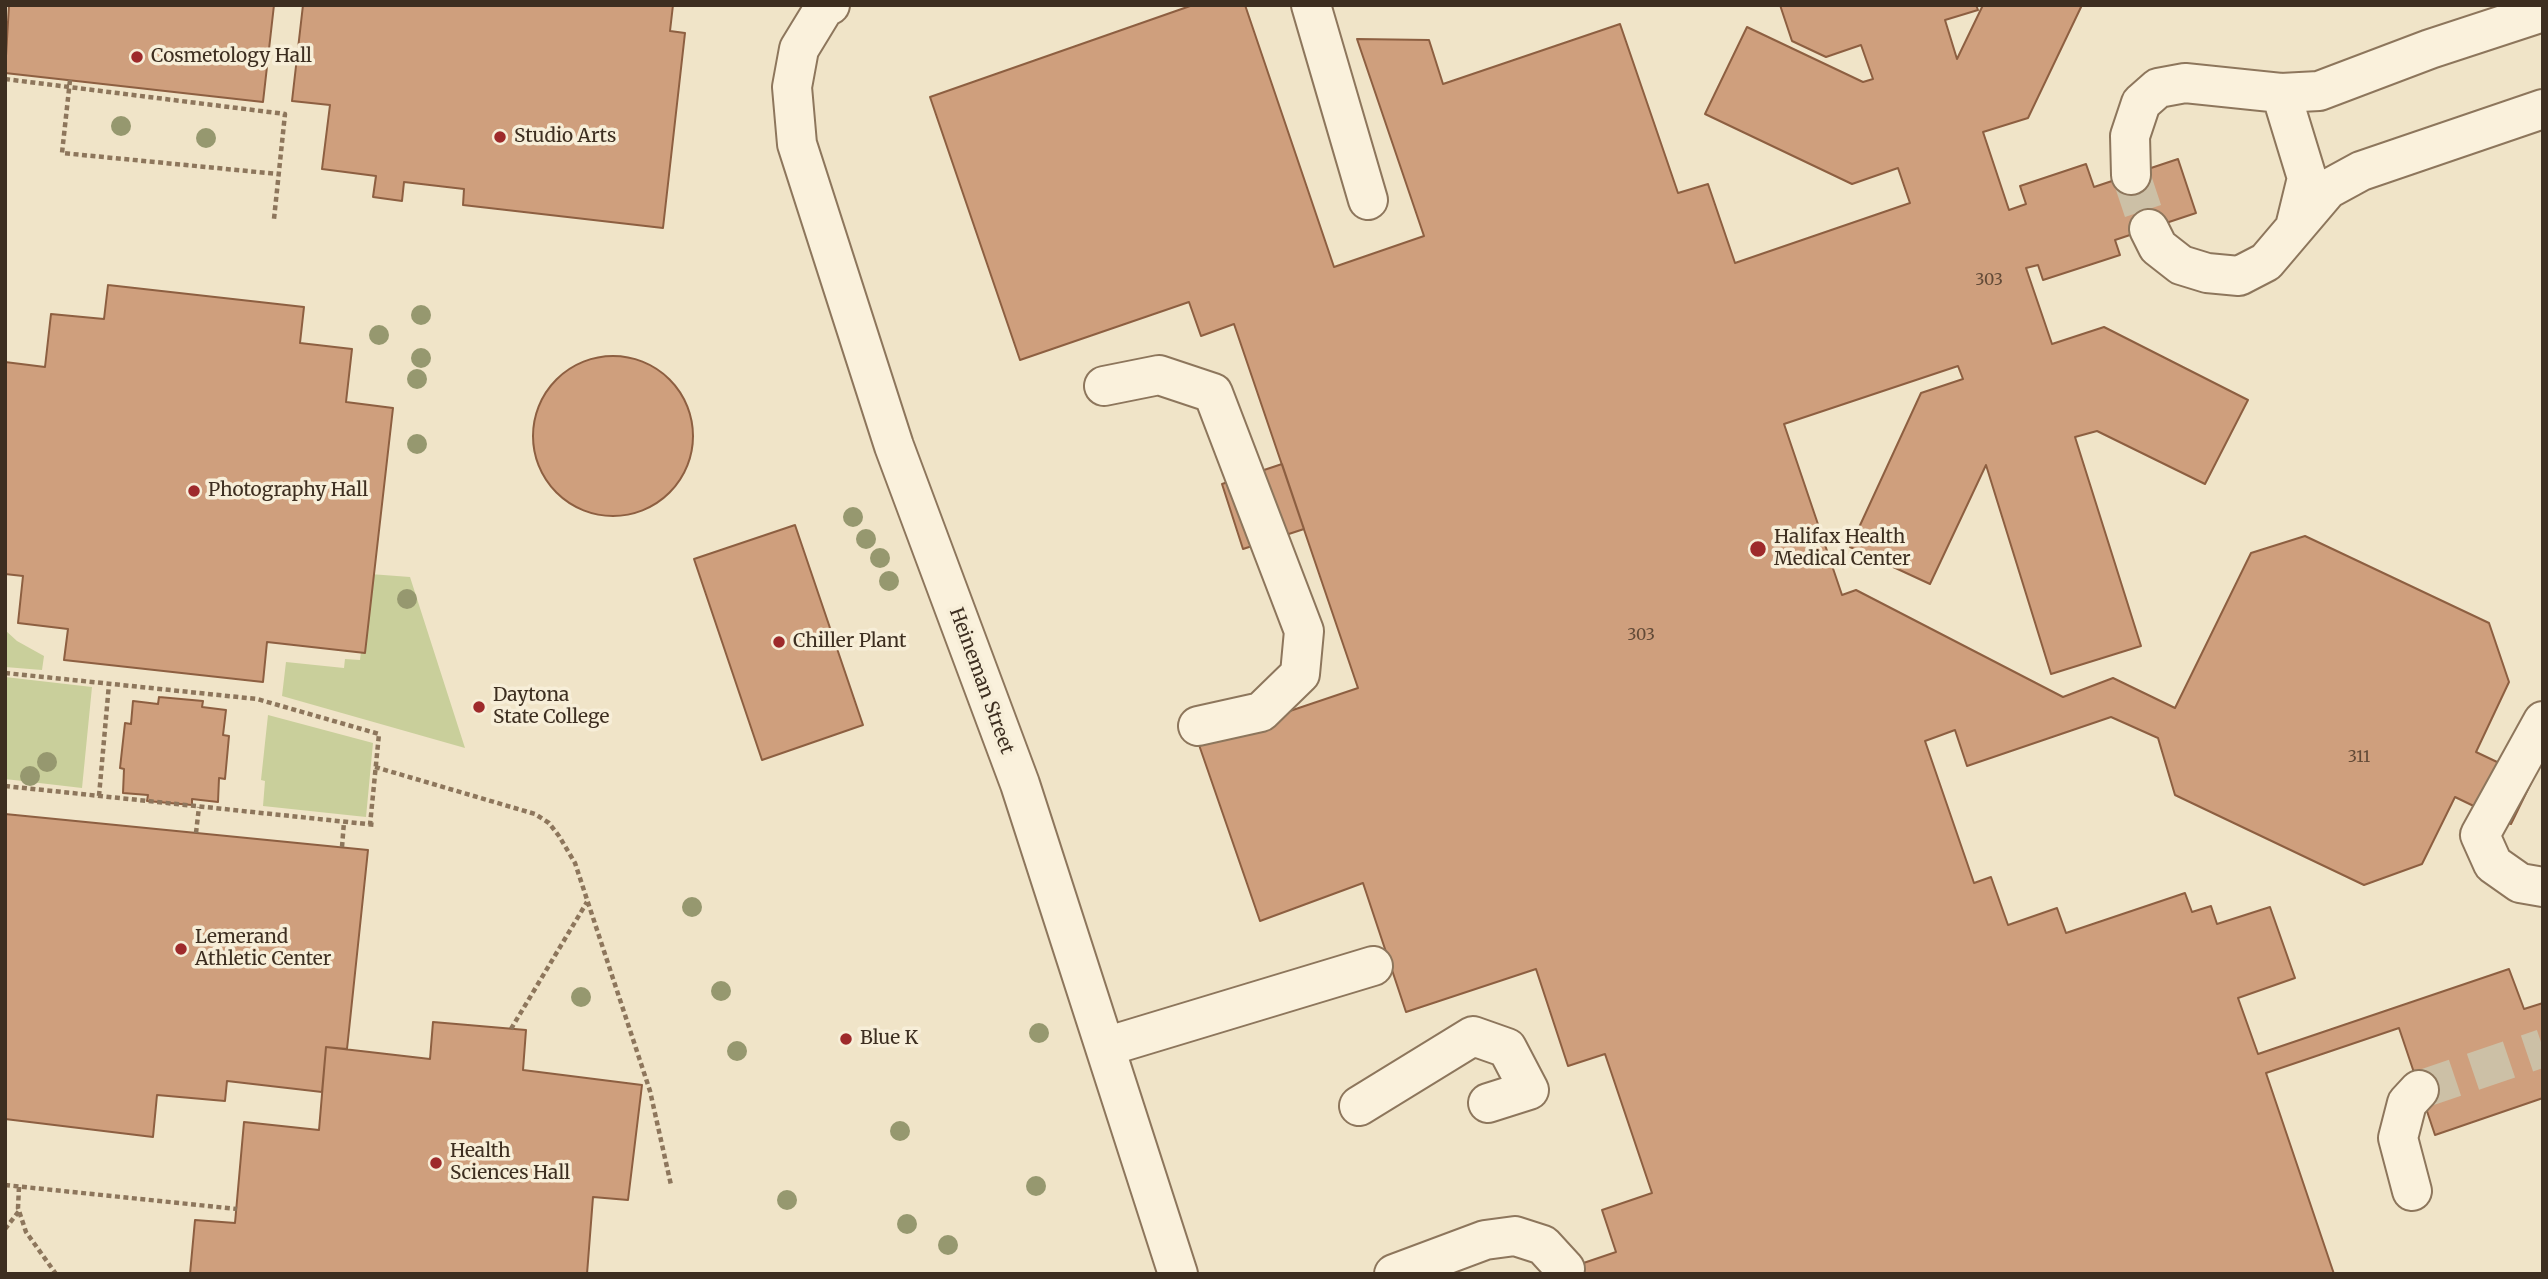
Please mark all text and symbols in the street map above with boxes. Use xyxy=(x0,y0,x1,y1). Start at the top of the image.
place label: Cosmetology Hall xyxy=(151,46,312,68)
marker: Cosmetology Hall xyxy=(129,49,145,65)
place label: Studio Arts xyxy=(514,126,616,148)
marker: Studio Arts xyxy=(492,129,508,145)
house number: 303 xyxy=(1975,270,2003,290)
place label: Photography Hall xyxy=(208,480,368,502)
marker: Photography Hall xyxy=(186,483,202,499)
place label: Halifax Health Medical Center xyxy=(1774,527,1911,571)
marker: Halifax Health Medical Center xyxy=(1748,539,1768,559)
street label: Heineman Street xyxy=(944,605,1018,757)
house number: 303 xyxy=(1627,625,1655,645)
place label: Chiller Plant xyxy=(793,631,906,653)
marker: Chiller Plant xyxy=(771,634,787,650)
place label: Daytona State College xyxy=(493,685,609,729)
marker: Daytona State College xyxy=(471,699,487,715)
house number: 311 xyxy=(2348,747,2370,767)
place label: Lemerand Athletic Center xyxy=(195,927,331,971)
marker: Lemerand Athletic Center xyxy=(173,941,189,957)
place label: Blue K xyxy=(860,1028,918,1050)
marker: Blue K xyxy=(838,1031,854,1047)
place label: Health Sciences Hall xyxy=(450,1141,570,1185)
marker: Health Sciences Hall xyxy=(428,1155,444,1171)

